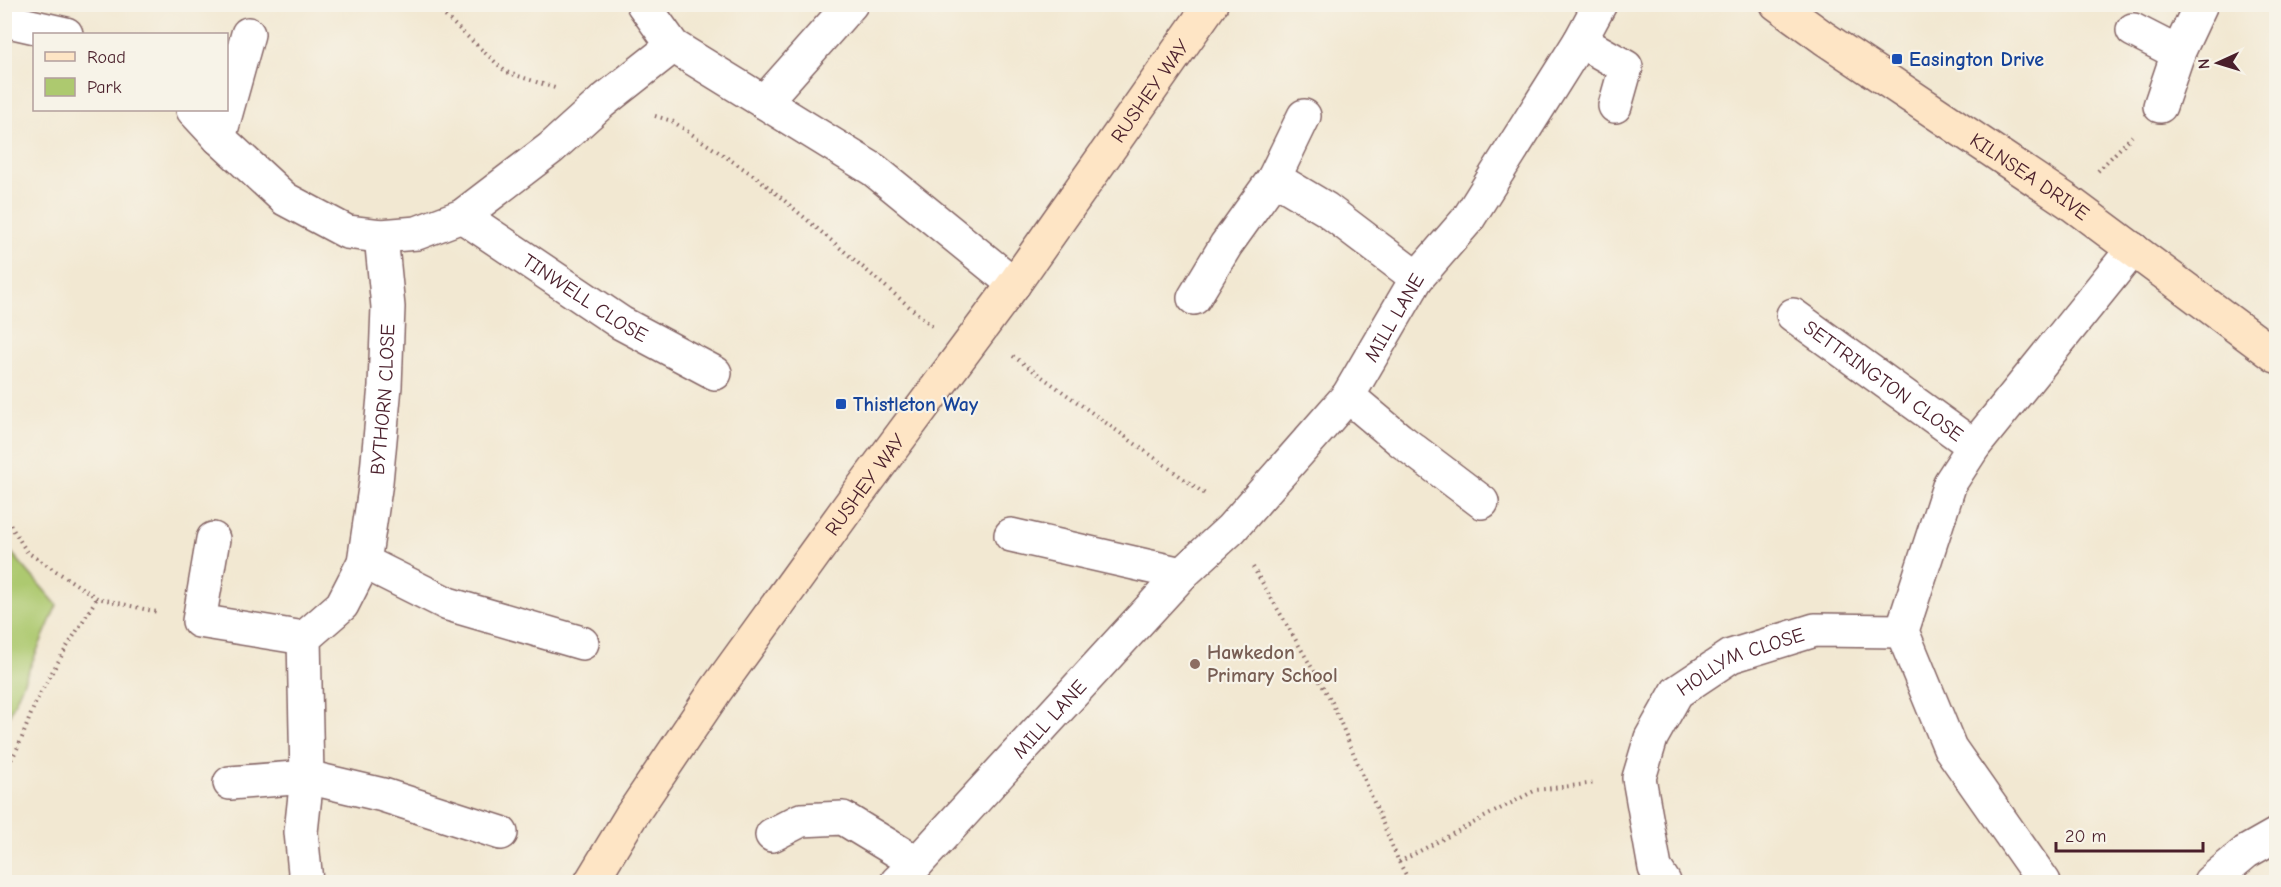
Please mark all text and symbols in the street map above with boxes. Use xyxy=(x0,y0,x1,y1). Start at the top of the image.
legend xyxy=(33,33,228,111)
north arrow xyxy=(2188,33,2248,93)
street label: RUSHEY WAY xyxy=(1106,35,1194,147)
text: Road xyxy=(87,47,126,68)
place label: Easington Drive xyxy=(1909,48,2044,71)
marker: Easington Drive xyxy=(1890,52,1904,66)
text: N xyxy=(2195,58,2213,70)
text: Park xyxy=(87,77,122,98)
street label: KILNSEA DRIVE xyxy=(1966,128,2094,225)
street label: TINWELL CLOSE xyxy=(518,249,652,347)
street label: MILL LANE xyxy=(1360,270,1429,366)
street label: SETTRINGTON CLOSE xyxy=(1799,316,1968,446)
street label: BYTHORN CLOSE xyxy=(366,323,399,476)
place label: Thistleton Way xyxy=(853,393,979,416)
marker: Thistleton Way xyxy=(834,397,848,411)
street label: RUSHEY WAY xyxy=(821,429,911,540)
street label: HOLLYM CLOSE xyxy=(1673,623,1807,701)
place label: Hawkedon Primary School xyxy=(1207,641,1338,687)
marker: Hawkedon Primary School xyxy=(1188,657,1202,671)
street label: MILL LANE xyxy=(1008,675,1091,763)
scale bar xyxy=(2056,815,2203,853)
text: 20 m xyxy=(2065,826,2106,847)

